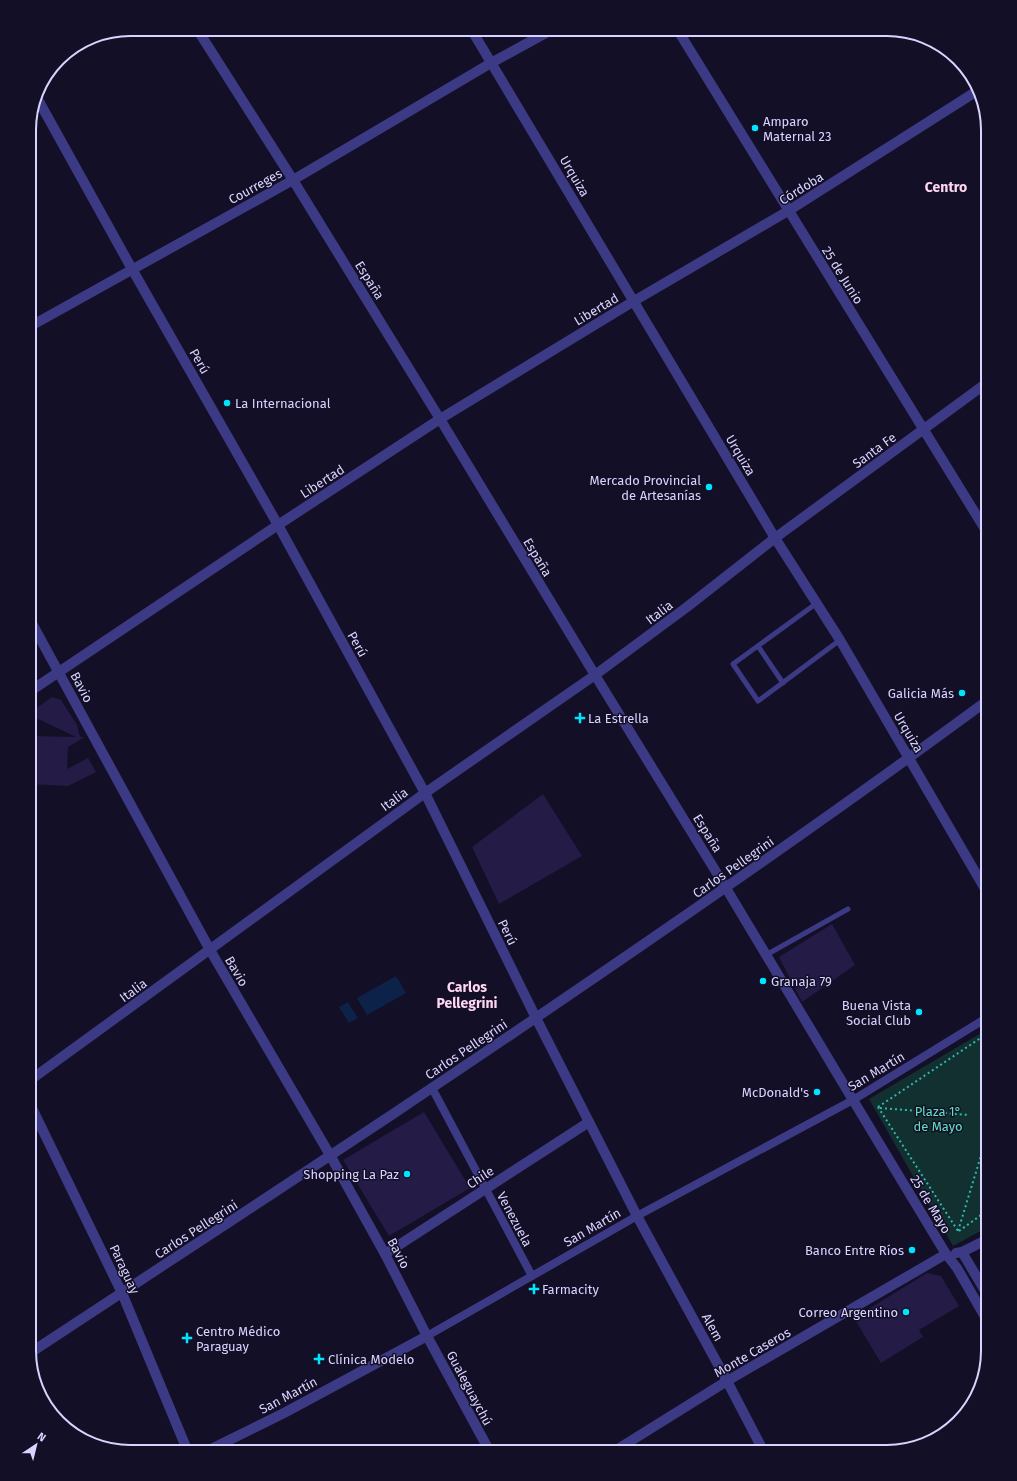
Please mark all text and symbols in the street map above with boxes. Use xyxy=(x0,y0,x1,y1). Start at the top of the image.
place label: Amparo Maternal 23 xyxy=(763,114,831,144)
marker: Amparo Maternal 23 xyxy=(750,123,760,133)
street label: Urquiza xyxy=(557,153,593,199)
street label: Courreges xyxy=(226,166,285,207)
street label: Córdoba xyxy=(776,169,826,208)
district label: Centro xyxy=(925,179,967,196)
street label: 25 de Junio xyxy=(819,244,866,307)
street label: España xyxy=(352,258,387,302)
street label: Libertad xyxy=(571,290,621,329)
street label: Perú xyxy=(186,346,213,377)
place label: La Internacional xyxy=(235,396,331,411)
marker: La Internacional xyxy=(222,398,232,408)
street label: Santa Fe xyxy=(850,430,899,471)
street label: Urquiza xyxy=(723,432,759,478)
street label: Libertad xyxy=(297,462,347,501)
place label: Mercado Provincial de Artesanías xyxy=(589,473,701,503)
marker: Mercado Provincial de Artesanías xyxy=(704,482,714,492)
street label: España xyxy=(520,535,555,579)
street label: Italia xyxy=(643,597,676,627)
street label: Perú xyxy=(344,629,371,660)
street label: Bavio xyxy=(67,669,96,705)
place label: Galicia Más xyxy=(888,686,954,701)
marker: Galicia Más xyxy=(957,688,967,698)
street label: Urquiza xyxy=(891,709,927,755)
place label: La Estrella xyxy=(588,711,649,726)
marker: La Estrella xyxy=(575,713,585,723)
street label: Italia xyxy=(378,785,411,814)
street label: España xyxy=(690,811,725,855)
street label: Carlos Pellegrini xyxy=(690,834,777,901)
street label: Perú xyxy=(495,917,520,948)
street label: Bavio xyxy=(222,953,251,989)
place label: Granaja 79 xyxy=(771,974,832,989)
street label: Italia xyxy=(117,976,150,1005)
marker: Granaja 79 xyxy=(758,976,768,986)
district label: Carlos Pellegrini xyxy=(437,979,498,1012)
place label: Buena Vista Social Club xyxy=(842,998,911,1028)
marker: Buena Vista Social Club xyxy=(914,1007,924,1017)
street label: Carlos Pellegrini xyxy=(422,1016,510,1082)
street label: San Martín xyxy=(845,1049,907,1094)
place label: McDonald's xyxy=(742,1085,809,1100)
marker: McDonald's xyxy=(812,1087,822,1097)
park label: Plaza 1° de Mayo xyxy=(913,1104,963,1134)
street label: Chile xyxy=(464,1163,497,1192)
place label: Shopping La Paz xyxy=(303,1167,399,1182)
marker: Shopping La Paz xyxy=(402,1169,412,1179)
street label: 25 de Mayo xyxy=(907,1172,954,1236)
street label: Venezuela xyxy=(494,1189,535,1249)
street label: Carlos Pellegrini xyxy=(152,1197,240,1262)
street label: San Martín xyxy=(561,1205,623,1250)
street label: Bavio xyxy=(384,1235,413,1271)
street label: Paraguay xyxy=(107,1242,143,1297)
place label: Banco Entre Ríos xyxy=(805,1243,904,1258)
marker: Banco Entre Ríos xyxy=(907,1245,917,1255)
place label: Farmacity xyxy=(542,1282,599,1297)
marker: Farmacity xyxy=(529,1284,539,1294)
place label: Correo Argentino xyxy=(799,1305,898,1320)
marker: Correo Argentino xyxy=(901,1307,911,1317)
street label: Alem xyxy=(699,1311,726,1344)
place label: Centro Médico Paraguay xyxy=(196,1324,280,1354)
street label: Monte Caseros xyxy=(711,1324,793,1380)
marker: Centro Médico Paraguay xyxy=(181,1332,193,1344)
street label: Gualeguaychú xyxy=(444,1348,496,1428)
place label: Clínica Modelo xyxy=(328,1352,414,1367)
marker: Clínica Modelo xyxy=(313,1353,325,1365)
street label: San Martín xyxy=(257,1374,320,1417)
north arrow xyxy=(16,1425,56,1465)
text: N xyxy=(35,1430,48,1445)

